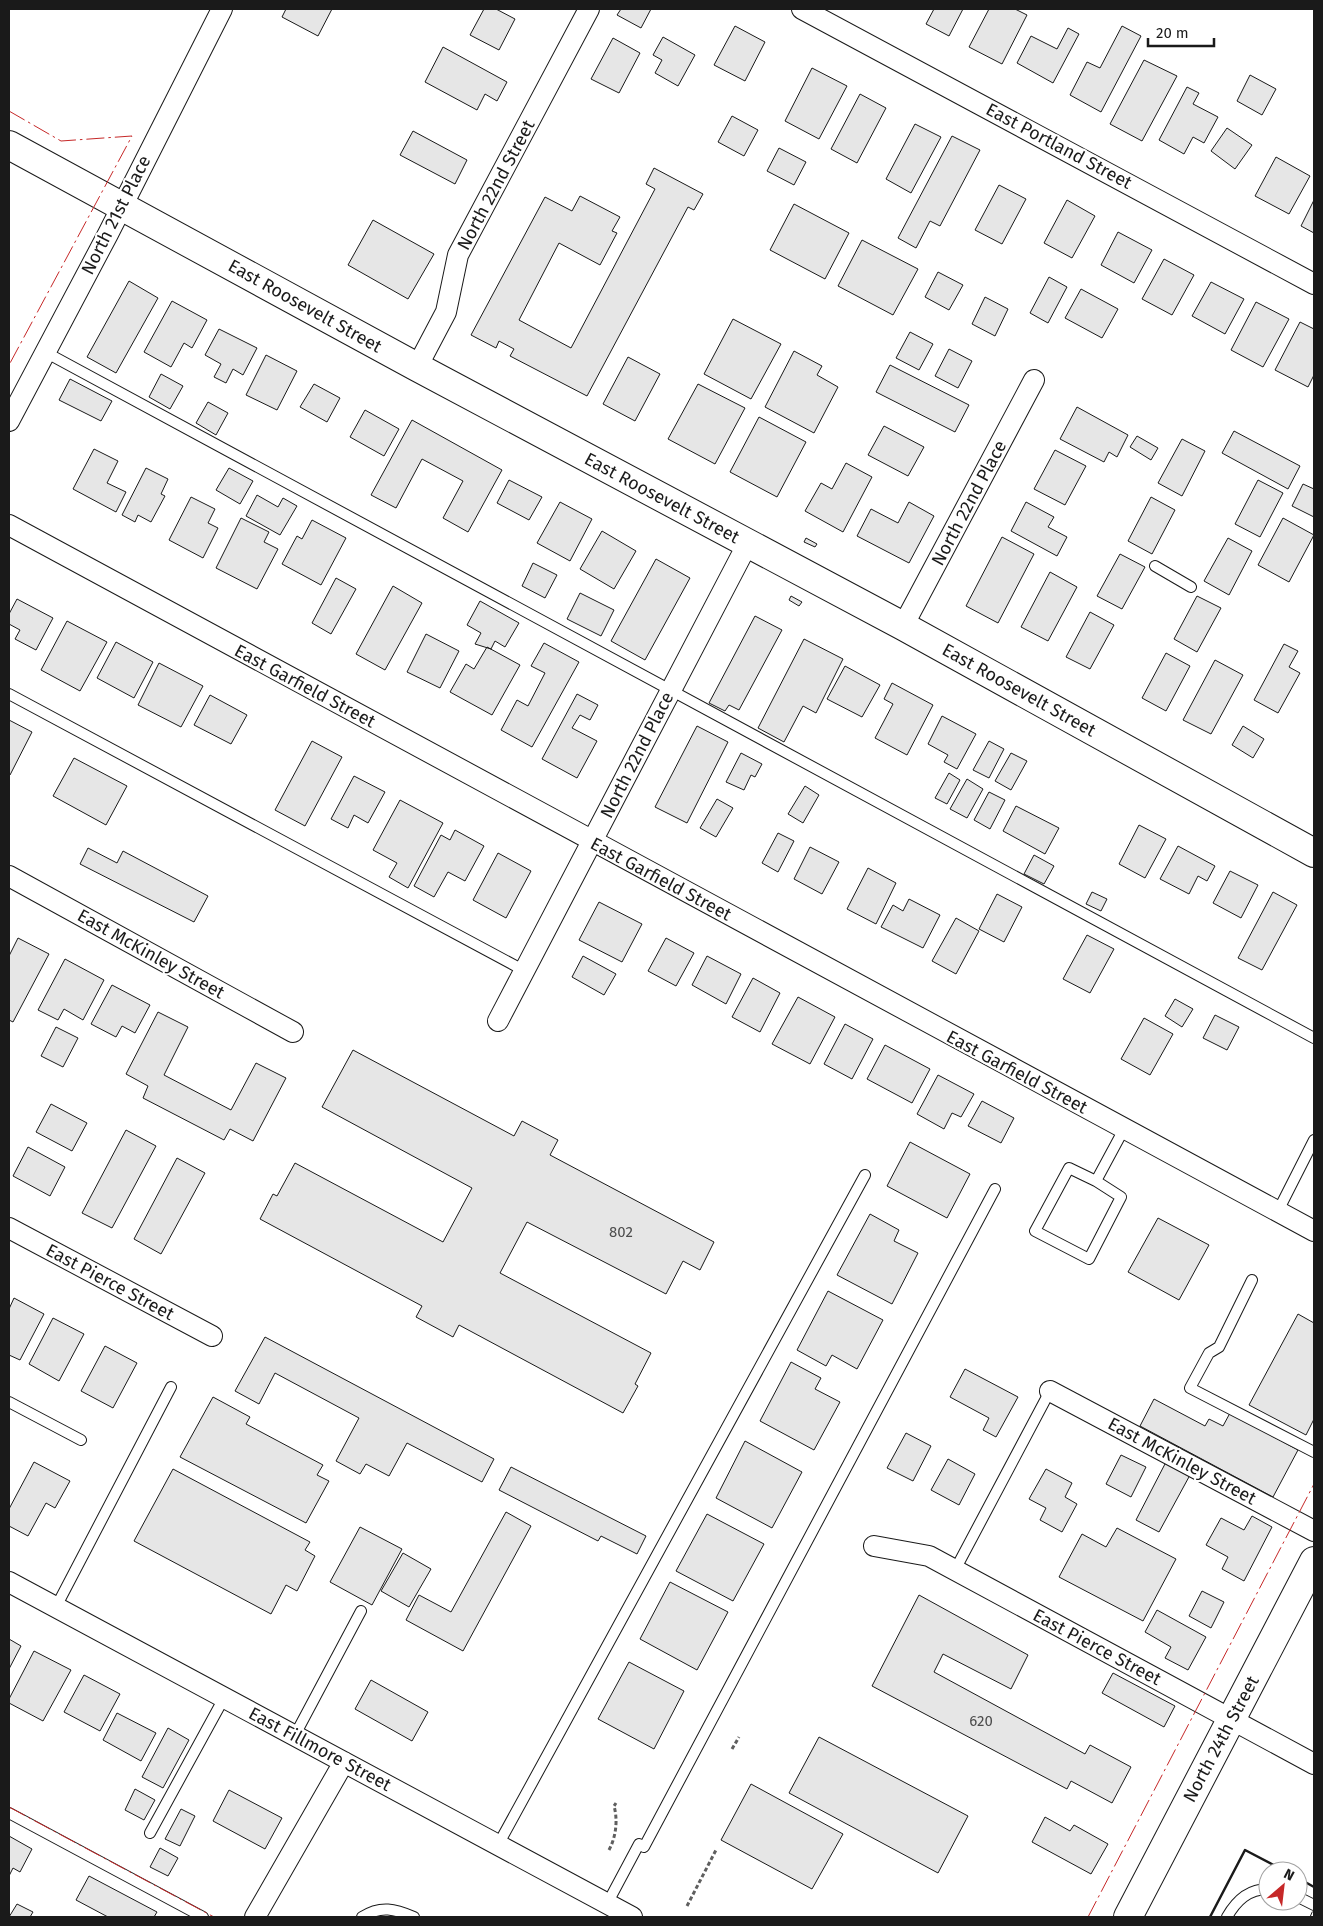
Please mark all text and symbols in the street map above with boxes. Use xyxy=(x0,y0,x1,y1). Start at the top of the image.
scale bar xyxy=(1148,15,1214,47)
text: 20 m xyxy=(1156,24,1189,42)
street label: East Portland Street xyxy=(982,98,1136,194)
street label: North 22nd Street xyxy=(452,116,540,254)
street label: North 21st Place xyxy=(77,152,155,278)
street label: East Roosevelt Street xyxy=(224,255,386,358)
street label: North 22nd Place xyxy=(927,437,1011,569)
street label: East Roosevelt Street xyxy=(581,448,744,548)
street label: East Roosevelt Street xyxy=(938,639,1100,742)
street label: East Garfield Street xyxy=(231,640,380,733)
street label: North 22nd Place xyxy=(596,688,678,822)
street label: East Garfield Street xyxy=(587,833,736,926)
street label: East McKinley Street xyxy=(74,904,229,1004)
street label: East Garfield Street xyxy=(943,1026,1092,1119)
house number: 802 xyxy=(609,1223,633,1241)
street label: East Pierce Street xyxy=(42,1239,178,1325)
street label: East McKinley Street xyxy=(1104,1413,1260,1510)
street label: East Pierce Street xyxy=(1029,1604,1165,1690)
street label: North 24th Street xyxy=(1178,1671,1264,1806)
street label: East Fillmore Street xyxy=(245,1702,395,1796)
house number: 620 xyxy=(969,1712,993,1730)
north arrow xyxy=(1258,1861,1308,1911)
text: N xyxy=(1281,1865,1297,1885)

